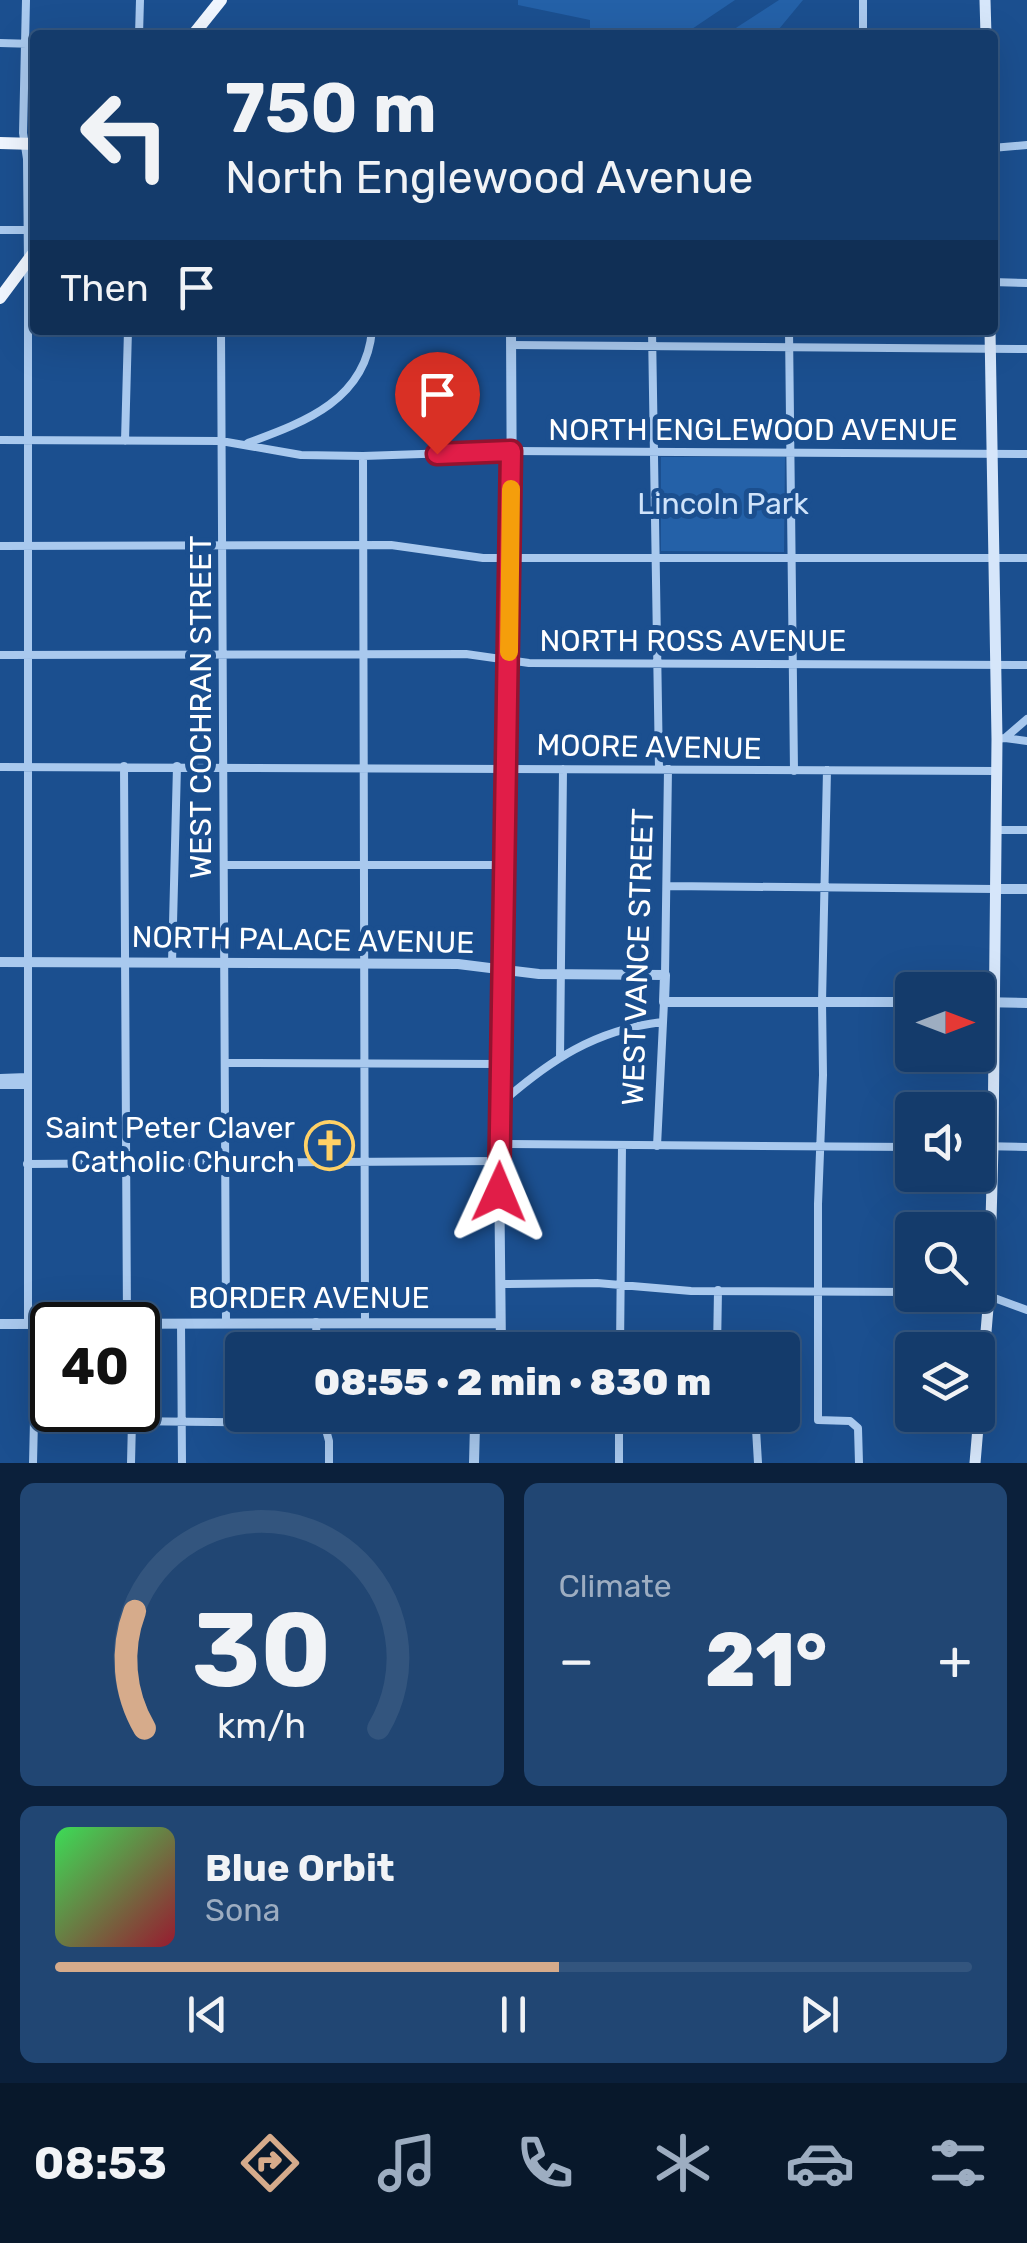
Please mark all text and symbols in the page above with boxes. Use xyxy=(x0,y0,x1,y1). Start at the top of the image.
text: 750 m xyxy=(225,67,437,150)
icon: left xyxy=(60,70,190,200)
text: North Englewood Avenue xyxy=(225,151,754,204)
icon: arrive xyxy=(169,260,224,315)
text: Then xyxy=(60,265,149,311)
pin xyxy=(395,352,480,455)
icon: arrive xyxy=(410,367,465,422)
street label: NORTH ENGLEWOOD AVENUE xyxy=(548,412,958,448)
park label: Lincoln Park xyxy=(637,486,809,522)
street label: WEST COCHRAN STREET xyxy=(183,535,219,879)
street label: NORTH ROSS AVENUE xyxy=(539,623,847,659)
street label: MOORE AVENUE xyxy=(536,727,762,767)
street label: WEST VANCE STREET xyxy=(615,808,661,1106)
street label: NORTH PALACE AVENUE xyxy=(131,919,475,961)
north arrow xyxy=(895,972,995,1072)
map controls xyxy=(895,972,995,1432)
button: sound xyxy=(895,1092,995,1192)
place label: Saint Peter Claver Catholic Church xyxy=(45,1110,296,1180)
church icon: Saint Peter Claver Catholic Church xyxy=(304,1119,356,1171)
position arrow xyxy=(447,1140,551,1244)
button: search xyxy=(895,1212,995,1312)
street label: BORDER AVENUE xyxy=(188,1280,430,1316)
speed limit sign: 40 xyxy=(30,1302,160,1432)
button: layers xyxy=(895,1332,995,1432)
text: 08:55 · 2 min · 830 m xyxy=(314,1359,711,1405)
text: Climate xyxy=(559,1567,672,1605)
text: 30 xyxy=(192,1589,331,1712)
text: 21° xyxy=(705,1616,827,1705)
text: − xyxy=(559,1628,594,1693)
text: + xyxy=(938,1628,972,1693)
text: km/h xyxy=(217,1705,306,1747)
text: Blue Orbit xyxy=(205,1845,395,1891)
text: Sona xyxy=(205,1891,280,1929)
icon: previous xyxy=(180,1987,235,2042)
icon: pause xyxy=(486,1987,541,2042)
icon: next xyxy=(792,1987,847,2042)
icon: directions xyxy=(235,2128,305,2198)
icon: music xyxy=(372,2128,442,2198)
icon: phone xyxy=(510,2128,580,2198)
icon: climate xyxy=(648,2128,718,2198)
icon: car xyxy=(785,2128,855,2198)
icon: filters xyxy=(923,2128,993,2198)
text: 08:53 xyxy=(34,2137,167,2190)

